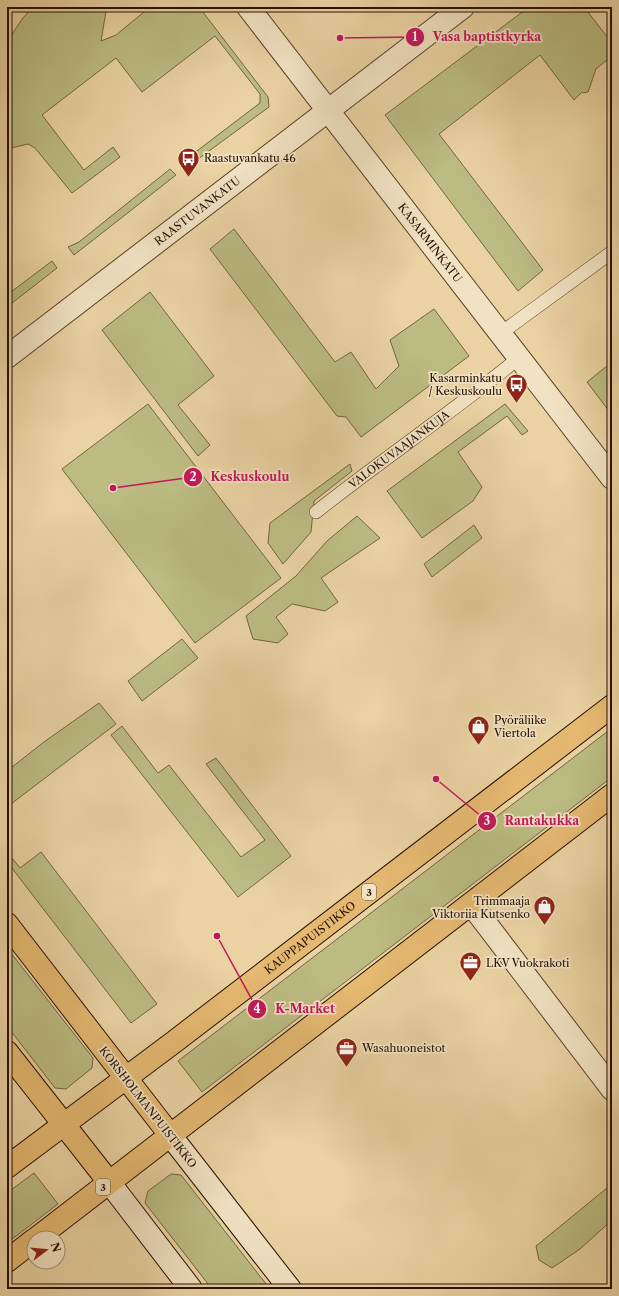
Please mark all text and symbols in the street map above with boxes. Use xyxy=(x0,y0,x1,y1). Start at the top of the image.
callout: Vasa baptistkyrka xyxy=(405,25,550,49)
text: 1 xyxy=(412,29,418,44)
text: Vasa baptistkyrka xyxy=(432,29,542,44)
bus stop icon: Raastuvankatu 46 xyxy=(176,145,202,178)
place label: Raastuvankatu 46 xyxy=(204,151,296,165)
street label: RAASTUVANKATU xyxy=(152,173,244,248)
street label: KASARMINKATU xyxy=(395,200,466,286)
place label: Kasarminkatu / Keskuskoulu xyxy=(428,371,502,398)
bus stop icon: Kasarminkatu / Keskuskoulu xyxy=(504,371,530,404)
street label: VALOKUVAAJANKUJA xyxy=(345,407,453,492)
callout: Keskuskoulu xyxy=(183,465,297,489)
text: 2 xyxy=(189,469,197,484)
text: Keskuskoulu xyxy=(211,469,289,484)
shop icon: Pyöräliike Viertola xyxy=(466,713,492,746)
place label: Pyöräliike Viertola xyxy=(493,713,546,740)
callout: Rantakukka xyxy=(477,809,587,833)
text: 3 xyxy=(484,813,491,828)
text: Rantakukka xyxy=(505,813,580,828)
road number: 3 xyxy=(362,884,376,900)
place label: Trimmaaja Viktoriia Kutsenko xyxy=(431,894,530,921)
shop icon: Trimmaaja Viktoriia Kutsenko xyxy=(532,894,558,927)
street label: KAUPPAPUISTIKKO xyxy=(262,898,358,977)
office icon: LKV Vuokrakoti xyxy=(458,950,484,983)
place label: LKV Vuokrakoti xyxy=(486,956,570,970)
callout: K-Market xyxy=(247,997,342,1021)
text: 4 xyxy=(253,1001,261,1016)
text: K-Market xyxy=(275,1001,335,1016)
office icon: Wasahuoneistot xyxy=(333,1035,359,1068)
place label: Wasahuoneistot xyxy=(361,1041,446,1055)
street label: KORSHOLMANPUISTIKKO xyxy=(96,1044,200,1170)
road number: 3 xyxy=(96,1179,110,1195)
north arrow xyxy=(26,1230,66,1270)
text: N xyxy=(48,1241,64,1254)

